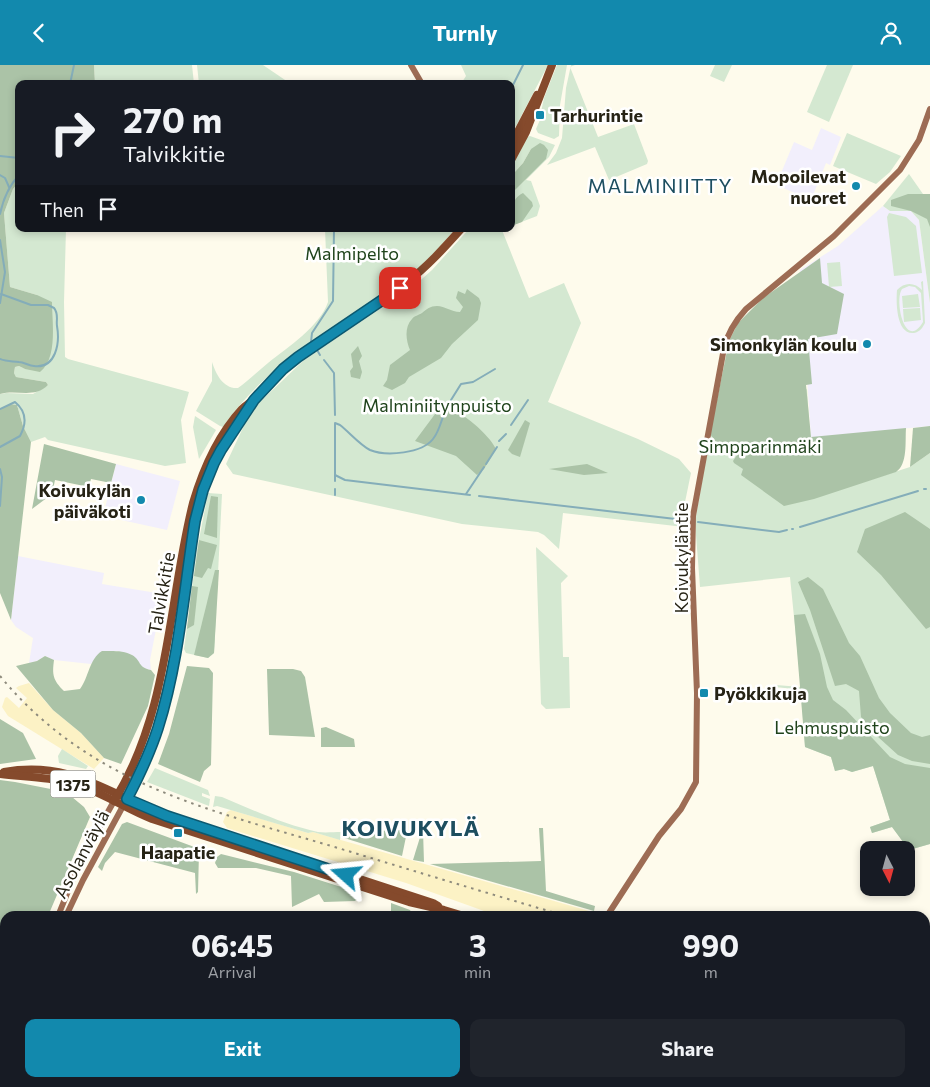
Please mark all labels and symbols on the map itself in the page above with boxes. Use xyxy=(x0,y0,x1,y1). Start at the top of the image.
place label: Tarhurintie xyxy=(550,104,643,126)
marker: Tarhurintie xyxy=(534,109,546,121)
place label: Mopoilevat nuoret xyxy=(751,165,846,208)
district label: MALMINIITTY xyxy=(587,173,733,197)
marker: Mopoilevat nuoret xyxy=(850,180,862,192)
park label: Malmipelto xyxy=(305,242,399,264)
pin xyxy=(379,267,421,309)
place label: Simonkylän koulu xyxy=(710,333,857,355)
marker: Simonkylän koulu xyxy=(861,338,873,350)
park label: Malminiitynpuisto xyxy=(362,394,512,416)
park label: Simpparinmäki xyxy=(698,435,822,457)
place label: Koivukylän päiväkoti xyxy=(38,479,131,522)
marker: Koivukylän päiväkoti xyxy=(135,494,147,506)
street label: Koivukyläntie xyxy=(670,503,692,613)
street label: Talvikkitie xyxy=(143,550,179,636)
place label: Pyökkikuja xyxy=(714,682,807,704)
marker: Pyökkikuja xyxy=(698,687,710,699)
park label: Lehmuspuisto xyxy=(774,716,890,738)
road number: 1375 xyxy=(50,771,96,797)
street label: Asolanväylä xyxy=(49,806,113,902)
district label: KOIVUKYLÄ xyxy=(342,814,480,841)
marker: Haapatie xyxy=(172,827,184,839)
place label: Haapatie xyxy=(141,841,215,863)
north arrow xyxy=(860,841,915,896)
position arrow xyxy=(319,848,371,900)

